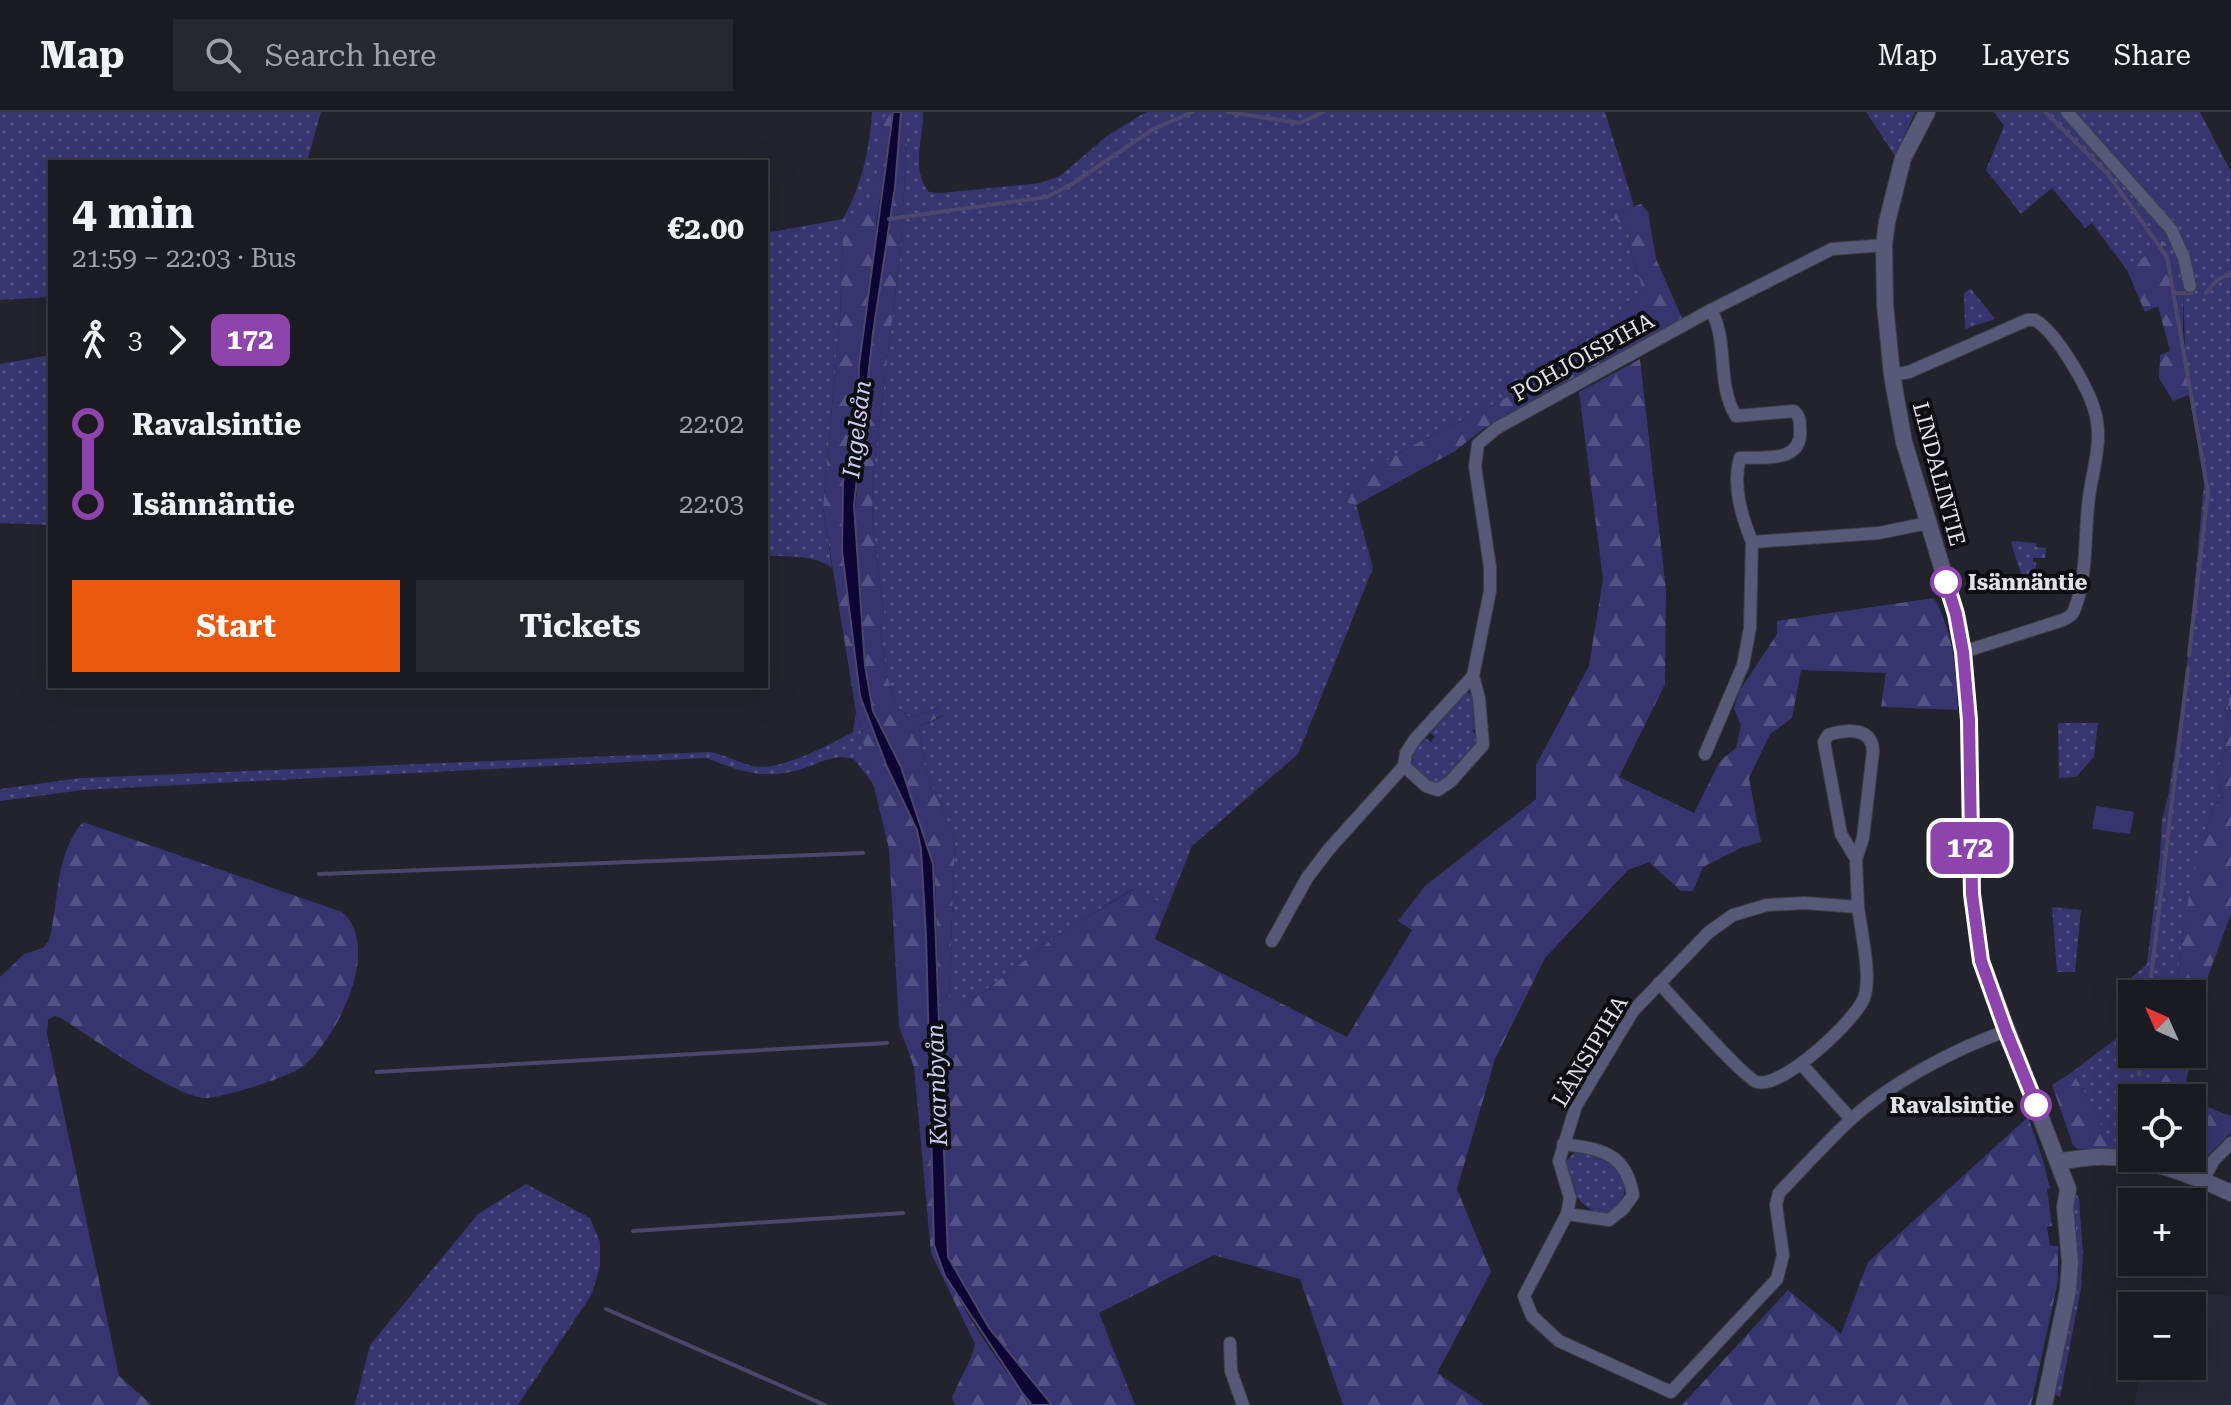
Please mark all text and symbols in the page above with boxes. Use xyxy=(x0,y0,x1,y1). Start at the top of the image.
search box xyxy=(173,19,733,91)
text: Map xyxy=(40,33,125,77)
icon: search xyxy=(201,33,245,77)
text: Search here xyxy=(265,38,437,73)
text: Map xyxy=(1878,39,1937,72)
text: Layers xyxy=(1981,39,2070,72)
text: Share xyxy=(2114,39,2191,72)
text: 4 min xyxy=(72,187,194,239)
text: €2.00 xyxy=(667,211,744,246)
text: 21:59 – 22:03 · Bus xyxy=(72,243,296,273)
street label: POHJOISPIHA xyxy=(1508,307,1659,406)
icon: walk xyxy=(72,318,116,362)
icon: forward xyxy=(155,318,199,362)
text: 172 xyxy=(227,323,274,356)
text: 3 xyxy=(128,325,143,355)
water label: Ingelsån xyxy=(837,378,877,480)
street label: LINDALINTIE xyxy=(1908,399,1970,549)
text: Ravalsintie xyxy=(132,407,301,442)
text: 22:02 xyxy=(679,409,744,439)
text: Isännäntie xyxy=(132,487,295,522)
text: 22:03 xyxy=(679,489,744,519)
marker: Isännäntie xyxy=(1931,567,1961,597)
place label: Isännäntie xyxy=(1968,570,2088,595)
button: Start xyxy=(72,580,400,672)
button: Tickets xyxy=(416,580,744,672)
line badge: 172 xyxy=(1924,822,2016,874)
text: 172 xyxy=(1946,831,1994,864)
north arrow xyxy=(2118,980,2206,1068)
map controls xyxy=(2118,980,2206,1380)
street label: LÄNSIPIHA xyxy=(1546,990,1633,1111)
water label: Kvarnbyån xyxy=(921,1023,953,1148)
button: locate xyxy=(2118,1084,2206,1172)
marker: Ravalsintie xyxy=(2021,1090,2051,1120)
place label: Ravalsintie xyxy=(1890,1093,2014,1118)
button: + xyxy=(2118,1188,2206,1276)
button: − xyxy=(2118,1292,2206,1380)

